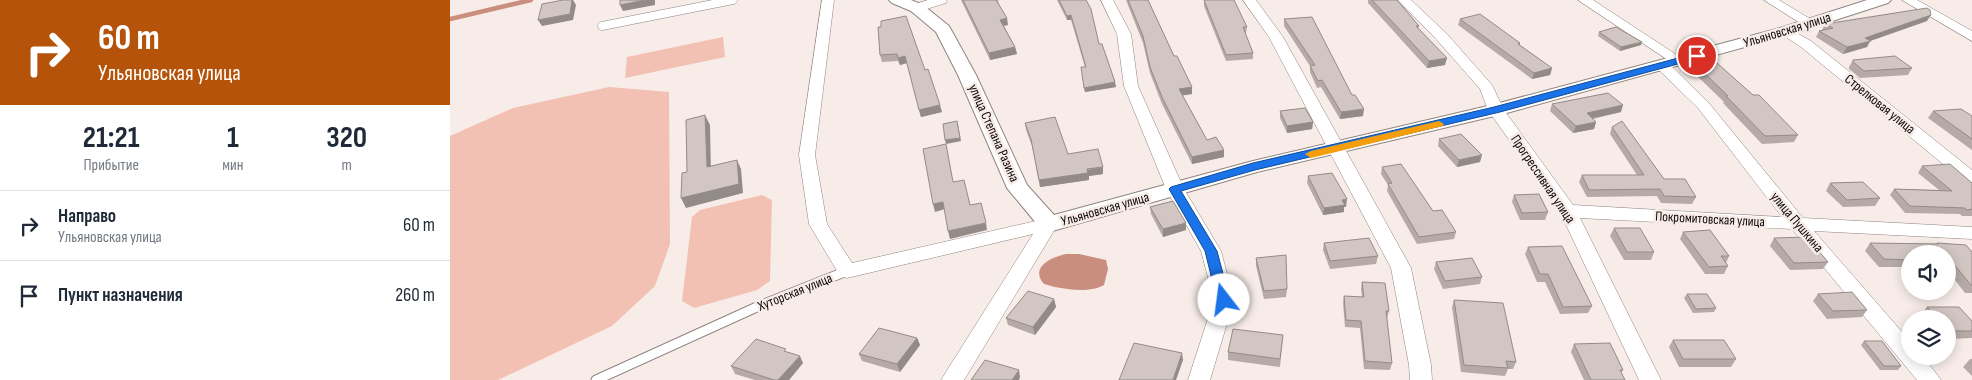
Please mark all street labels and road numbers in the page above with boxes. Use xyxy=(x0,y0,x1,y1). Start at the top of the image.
street label: Ульяновская улица xyxy=(1741,9,1833,51)
street label: Стрелковая улица xyxy=(1841,70,1919,138)
street label: улица Степана Разина xyxy=(965,81,1023,185)
street label: Прогрессивная улица xyxy=(1507,131,1579,227)
street label: Ульяновская улица xyxy=(1059,188,1151,230)
street label: улица Пушкина xyxy=(1767,188,1827,256)
street label: Покромитовская улица xyxy=(1655,208,1765,230)
street label: Хуторская улица xyxy=(754,269,835,315)

